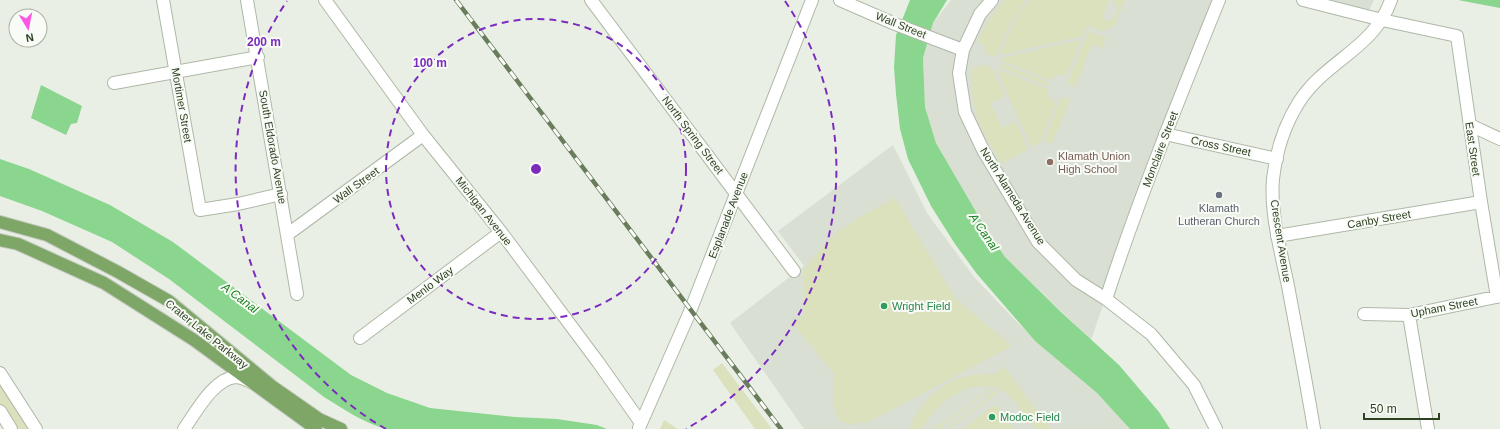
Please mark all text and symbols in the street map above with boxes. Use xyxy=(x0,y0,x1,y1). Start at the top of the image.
north arrow xyxy=(8,8,48,48)
street label: Wall Street xyxy=(874,9,928,41)
text: N xyxy=(25,31,35,44)
text: 200 m xyxy=(247,35,281,49)
text: 100 m xyxy=(413,56,447,70)
street label: Mortimer Street xyxy=(170,67,194,143)
street label: South Eldorado Avenue xyxy=(257,89,289,205)
street label: North Spring Street xyxy=(660,94,726,176)
street label: Monclaire Street xyxy=(1140,109,1180,189)
street label: East Street xyxy=(1463,121,1483,177)
street label: Cross Street xyxy=(1190,134,1252,158)
street label: North Alameda Avenue xyxy=(978,145,1048,247)
place label: Klamath Union High School xyxy=(1058,150,1130,175)
marker: Klamath Union High School xyxy=(1045,157,1055,167)
centre of rings xyxy=(529,162,543,176)
street label: Wall Street xyxy=(331,164,381,206)
street label: Esplanade Avenue xyxy=(706,170,750,260)
street label: Michigan Avenue xyxy=(454,174,514,248)
marker: Klamath Lutheran Church xyxy=(1214,190,1224,200)
street label: Crescent Avenue xyxy=(1269,199,1293,283)
place label: Klamath Lutheran Church xyxy=(1178,202,1260,227)
street label: Canby Street xyxy=(1346,208,1412,230)
water label: A Canal xyxy=(966,210,1002,254)
street label: Menlo Way xyxy=(405,263,456,306)
water label: A Canal xyxy=(218,279,261,317)
street label: Upham Street xyxy=(1410,295,1478,319)
street label: Crater Lake Parkway xyxy=(163,297,251,371)
place label: Wright Field xyxy=(892,300,950,312)
marker: Wright Field xyxy=(879,301,889,311)
scale bar xyxy=(1364,395,1439,421)
text: 50 m xyxy=(1370,402,1397,416)
place label: Modoc Field xyxy=(1000,411,1060,423)
marker: Modoc Field xyxy=(987,412,997,422)

